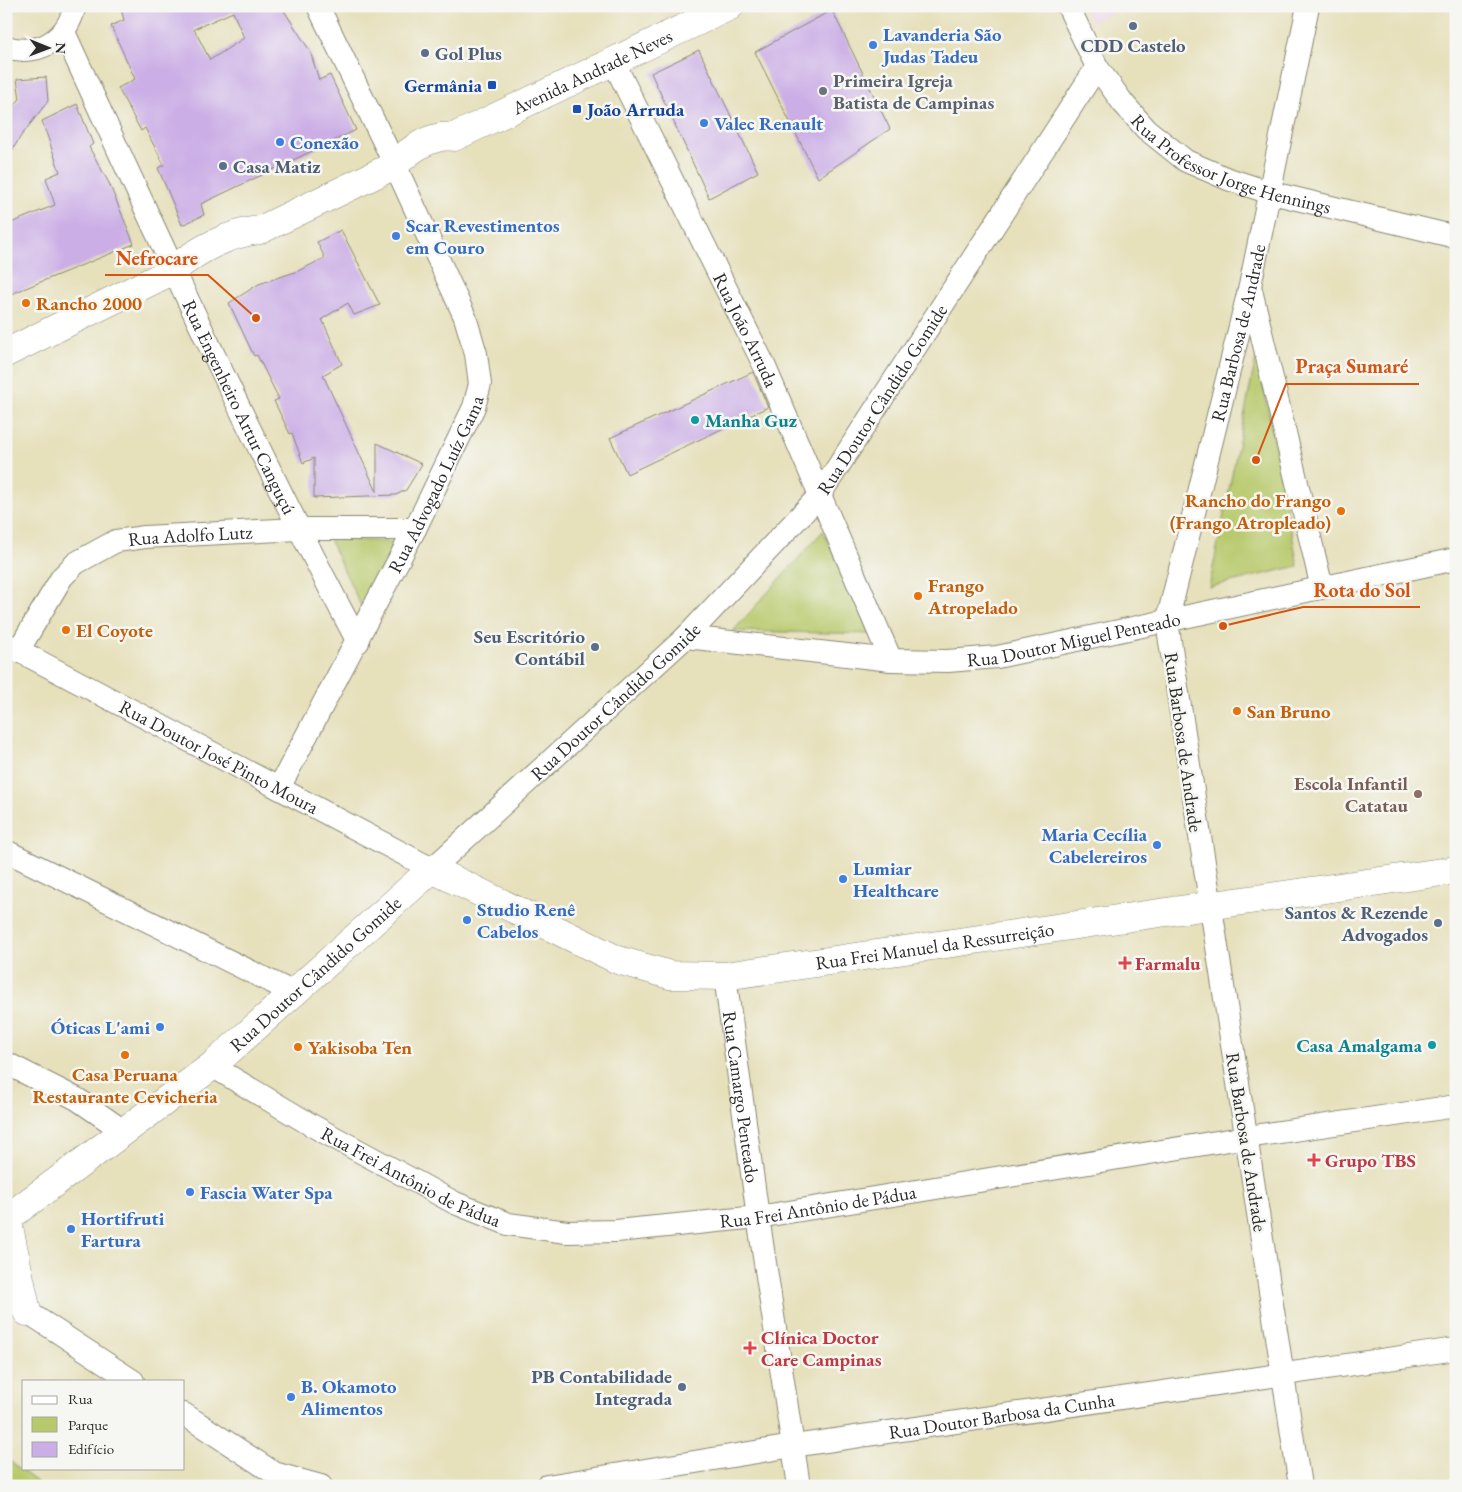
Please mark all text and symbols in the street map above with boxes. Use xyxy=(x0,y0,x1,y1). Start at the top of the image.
marker: CDD Castelo xyxy=(1127,20,1139,32)
north arrow xyxy=(22,22,72,72)
place label: Lavanderia São Judas Tadeu xyxy=(881,22,1002,69)
street label: Avenida Andrade Neves xyxy=(507,23,676,121)
place label: CDD Castelo xyxy=(1080,33,1186,58)
marker: Lavanderia São Judas Tadeu xyxy=(867,39,879,51)
place label: Gol Plus xyxy=(435,41,502,66)
text: N xyxy=(52,42,70,55)
marker: Gol Plus xyxy=(419,47,431,59)
place label: Primeira Igreja Batista de Campinas xyxy=(833,68,994,115)
place label: Germânia xyxy=(404,73,483,98)
marker: Germânia xyxy=(486,79,498,91)
marker: Primeira Igreja Batista de Campinas xyxy=(817,85,829,97)
place label: João Arruda xyxy=(585,97,685,122)
marker: João Arruda xyxy=(571,103,583,115)
street label: Rua Professor Jorge Hennings xyxy=(1125,109,1333,220)
place label: Valec Renault xyxy=(714,111,823,136)
marker: Valec Renault xyxy=(698,117,710,129)
place label: Conexão xyxy=(290,130,359,155)
marker: Conexão xyxy=(274,136,286,148)
place label: Casa Matiz xyxy=(233,154,321,179)
marker: Casa Matiz xyxy=(217,160,229,172)
place label: Scar Revestimentos em Couro xyxy=(406,213,560,260)
marker: Scar Revestimentos em Couro xyxy=(390,230,402,242)
callout: Nefrocare xyxy=(105,240,208,275)
street label: Rua Barbosa de Andrade xyxy=(1205,242,1271,424)
text: Nefrocare xyxy=(116,245,198,271)
street label: Rua João Arruda xyxy=(707,269,784,391)
place label: Rancho 2000 xyxy=(36,291,142,316)
street label: Rua Engenheiro Artur Canguçú xyxy=(177,296,302,519)
marker: Rancho 2000 xyxy=(20,297,32,309)
street label: Rua Doutor Cândido Gomide xyxy=(811,299,953,500)
callout: Praça Sumaré xyxy=(1286,349,1419,384)
text: Praça Sumaré xyxy=(1296,353,1408,379)
street label: Rua Advogado Luíz Gama xyxy=(382,393,489,577)
place label: Manha Guz xyxy=(705,408,797,433)
marker: Manha Guz xyxy=(689,414,701,426)
place label: Rancho do Frango (Frango Atropleado) xyxy=(1170,488,1331,535)
marker: Rancho do Frango (Frango Atropleado) xyxy=(1335,505,1347,517)
street label: Rua Adolfo Lutz xyxy=(126,519,254,552)
callout: Rota do Sol xyxy=(1303,572,1420,607)
place label: Frango Atropelado xyxy=(927,573,1018,620)
text: Rota do Sol xyxy=(1313,577,1411,603)
marker: Frango Atropelado xyxy=(912,590,924,602)
street label: Rua Doutor Miguel Penteado xyxy=(966,606,1183,672)
place label: El Coyote xyxy=(76,618,153,643)
street label: Rua Doutor Cândido Gomide xyxy=(525,618,706,786)
marker: El Coyote xyxy=(60,624,72,636)
place label: Seu Escritório Contábil xyxy=(474,624,586,671)
marker: Seu Escritório Contábil xyxy=(589,641,601,653)
street label: Rua Barbosa de Andrade xyxy=(1159,651,1209,834)
street label: Rua Doutor José Pinto Moura xyxy=(115,694,323,820)
place label: San Bruno xyxy=(1247,699,1331,724)
marker: San Bruno xyxy=(1231,705,1243,717)
place label: Escola Infantil Catatau xyxy=(1294,771,1409,818)
marker: Escola Infantil Catatau xyxy=(1412,788,1424,800)
place label: Maria Cecília Cabelereiros xyxy=(1041,822,1148,869)
marker: Maria Cecília Cabelereiros xyxy=(1151,839,1163,851)
place label: Lumiar Healthcare xyxy=(853,856,939,903)
marker: Lumiar Healthcare xyxy=(837,873,849,885)
street label: Rua Doutor Cândido Gomide xyxy=(224,891,407,1058)
place label: Studio Renê Cabelos xyxy=(477,897,575,944)
place label: Santos & Rezende Advogados xyxy=(1285,900,1428,947)
marker: Studio Renê Cabelos xyxy=(461,914,473,926)
street label: Rua Frei Manuel da Ressurreição xyxy=(814,916,1056,976)
marker: Santos & Rezende Advogados xyxy=(1432,917,1444,929)
place label: Farmalu xyxy=(1135,951,1201,976)
marker: Farmalu xyxy=(1119,957,1131,969)
street label: Rua Camargo Penteado xyxy=(717,1009,765,1185)
place label: Óticas L'ami xyxy=(51,1015,150,1040)
marker: Óticas L'ami xyxy=(154,1021,166,1033)
place label: Casa Amalgama xyxy=(1297,1033,1423,1058)
place label: Yakisoba Ten xyxy=(308,1035,412,1060)
marker: Casa Amalgama xyxy=(1426,1039,1438,1051)
marker: Yakisoba Ten xyxy=(292,1041,304,1053)
marker: Casa Peruana Restaurante Cevicheria xyxy=(119,1049,131,1061)
street label: Rua Barbosa de Andrade xyxy=(1220,1051,1273,1234)
place label: Casa Peruana Restaurante Cevicheria xyxy=(32,1062,218,1109)
street label: Rua Frei Antônio de Pádua xyxy=(317,1121,505,1233)
place label: Grupo TBS xyxy=(1325,1148,1416,1173)
marker: Grupo TBS xyxy=(1307,1153,1321,1167)
street label: Rua Frei Antônio de Pádua xyxy=(718,1179,918,1234)
place label: Fascia Water Spa xyxy=(200,1180,333,1205)
marker: Fascia Water Spa xyxy=(184,1186,196,1198)
place label: Hortifruti Fartura xyxy=(81,1206,165,1253)
marker: Hortifruti Fartura xyxy=(65,1223,77,1235)
place label: Clínica Doctor Care Campinas xyxy=(761,1325,882,1372)
marker: Clínica Doctor Care Campinas xyxy=(743,1341,757,1355)
place label: PB Contabilidade Integrada xyxy=(531,1364,673,1411)
place label: B. Okamoto Alimentos xyxy=(300,1374,397,1421)
legend xyxy=(22,1380,185,1470)
marker: PB Contabilidade Integrada xyxy=(676,1381,688,1393)
street label: Rua Doutor Barbosa da Cunha xyxy=(887,1387,1117,1445)
text: Rua xyxy=(68,1389,93,1408)
marker: B. Okamoto Alimentos xyxy=(285,1391,297,1403)
text: Parque xyxy=(68,1415,108,1434)
text: Edifício xyxy=(68,1439,114,1458)

